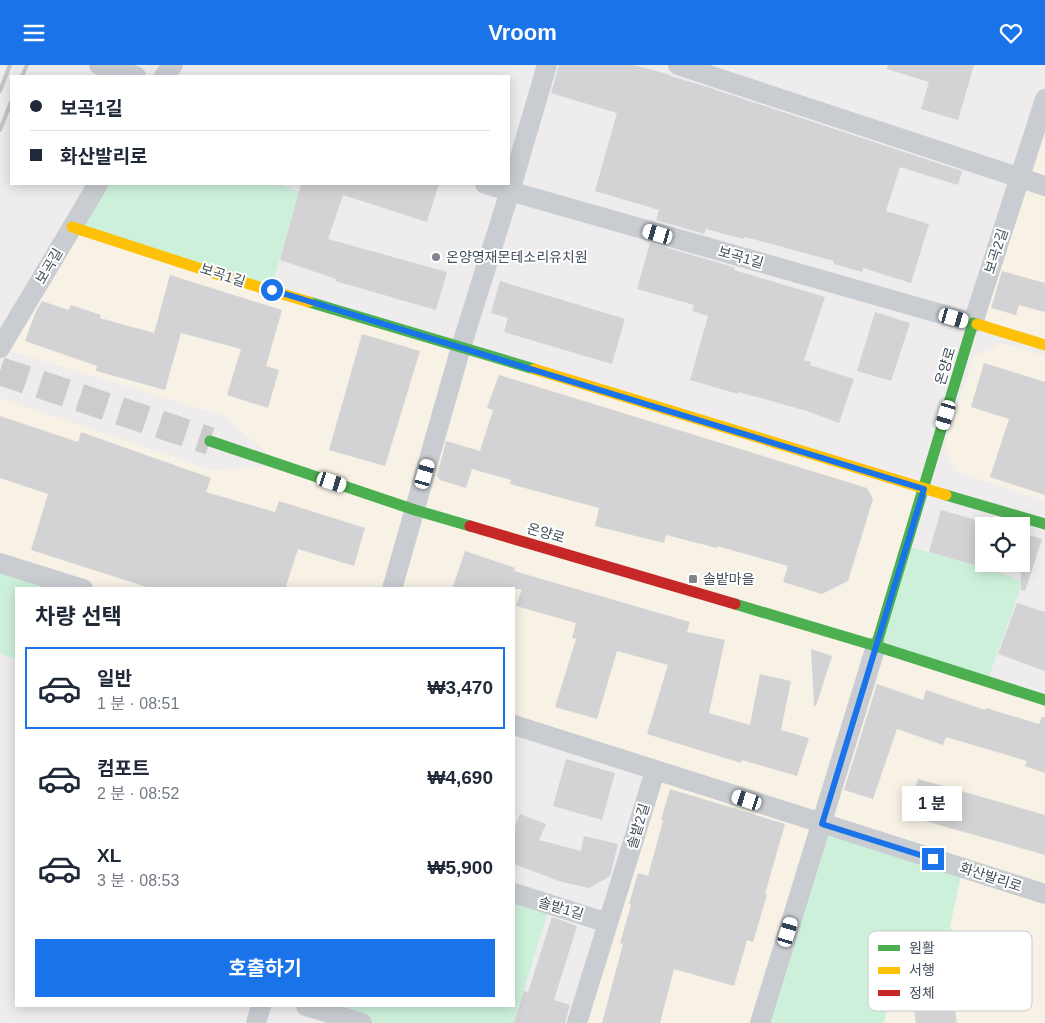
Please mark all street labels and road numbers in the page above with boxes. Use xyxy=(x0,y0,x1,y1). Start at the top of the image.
street label: 보곡2길 xyxy=(981,226,1011,276)
street label: 보곡1길 xyxy=(716,243,766,271)
street label: 보곡길 xyxy=(32,245,66,287)
street label: 보곡1길 xyxy=(198,260,248,290)
street label: 온양로 xyxy=(932,345,958,387)
street label: 온양로 xyxy=(525,520,567,546)
street label: 솔밭2길 xyxy=(624,801,652,851)
street label: 화산발리로 xyxy=(958,859,1024,895)
street label: 솔밭1길 xyxy=(536,894,586,922)

